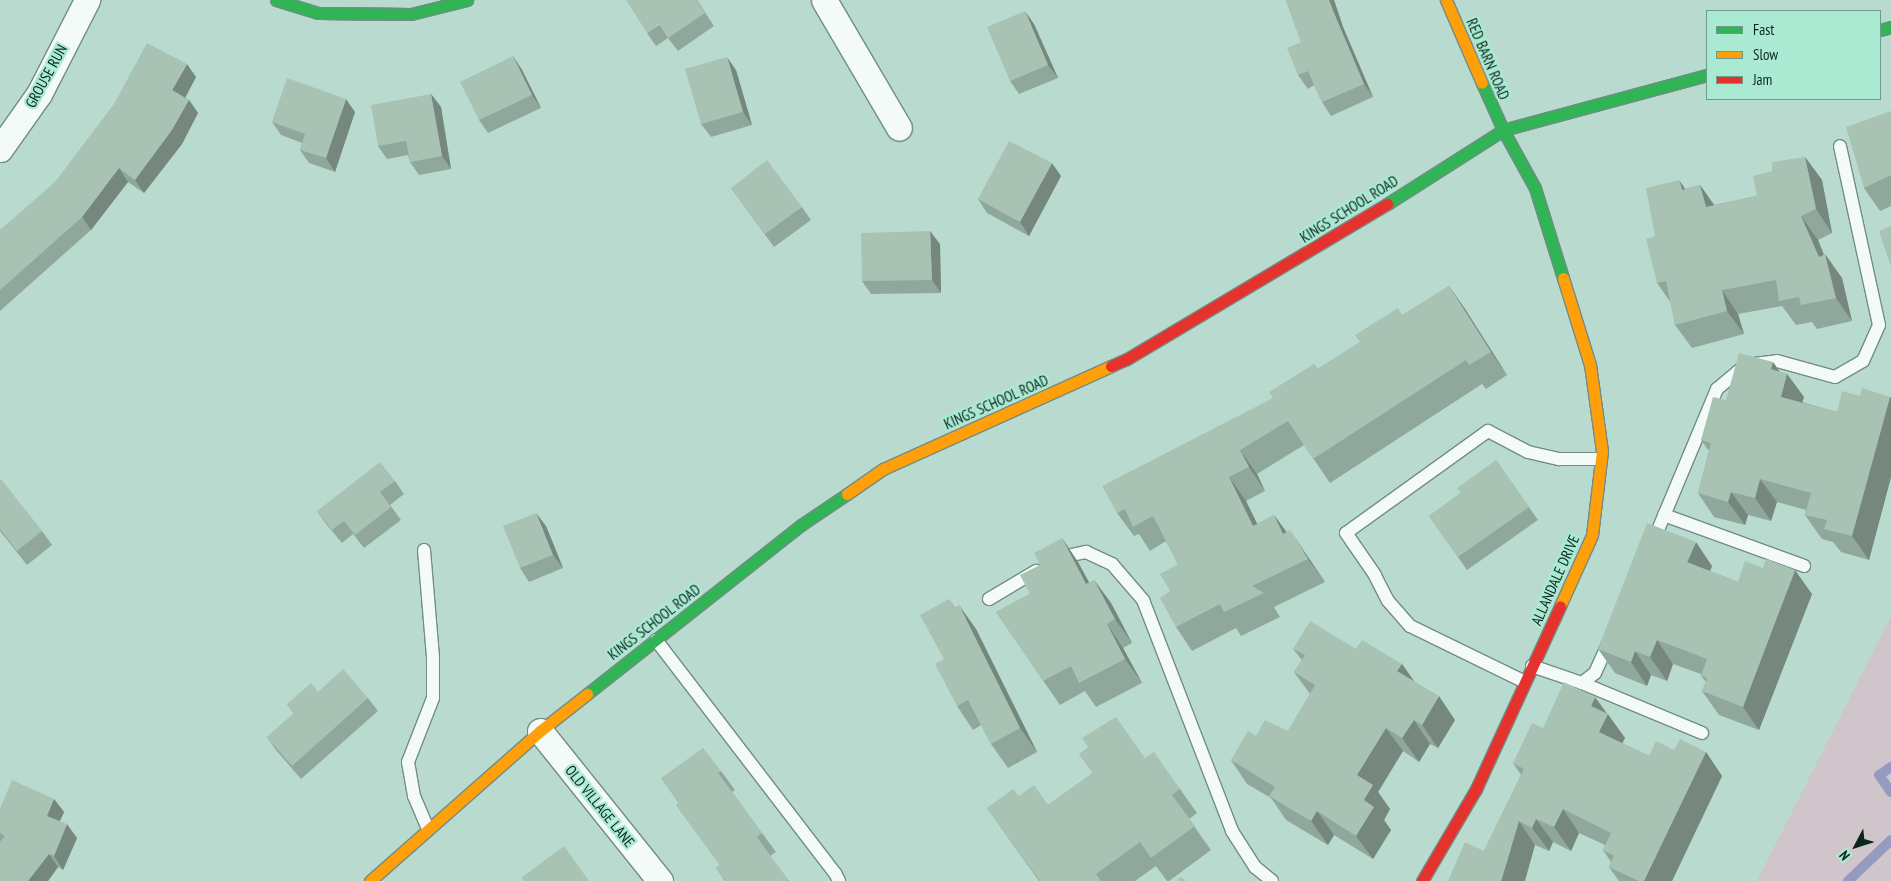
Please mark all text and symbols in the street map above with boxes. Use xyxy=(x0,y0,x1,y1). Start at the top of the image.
legend xyxy=(1706,10,1881,100)
street label: RED BARN ROAD xyxy=(1463,15,1513,103)
text: Fast xyxy=(1753,20,1774,39)
street label: GROUSE RUN xyxy=(21,41,71,111)
text: Slow xyxy=(1753,45,1778,64)
text: Jam xyxy=(1753,70,1772,89)
street label: KINGS SCHOOL ROAD xyxy=(1296,171,1402,247)
street label: KINGS SCHOOL ROAD xyxy=(941,371,1051,433)
street label: ALLANDALE DRIVE xyxy=(1527,532,1583,628)
street label: KINGS SCHOOL ROAD xyxy=(604,580,704,664)
street label: OLD VILLAGE LANE xyxy=(561,761,639,851)
north arrow xyxy=(1831,821,1881,871)
text: N xyxy=(1835,847,1854,864)

